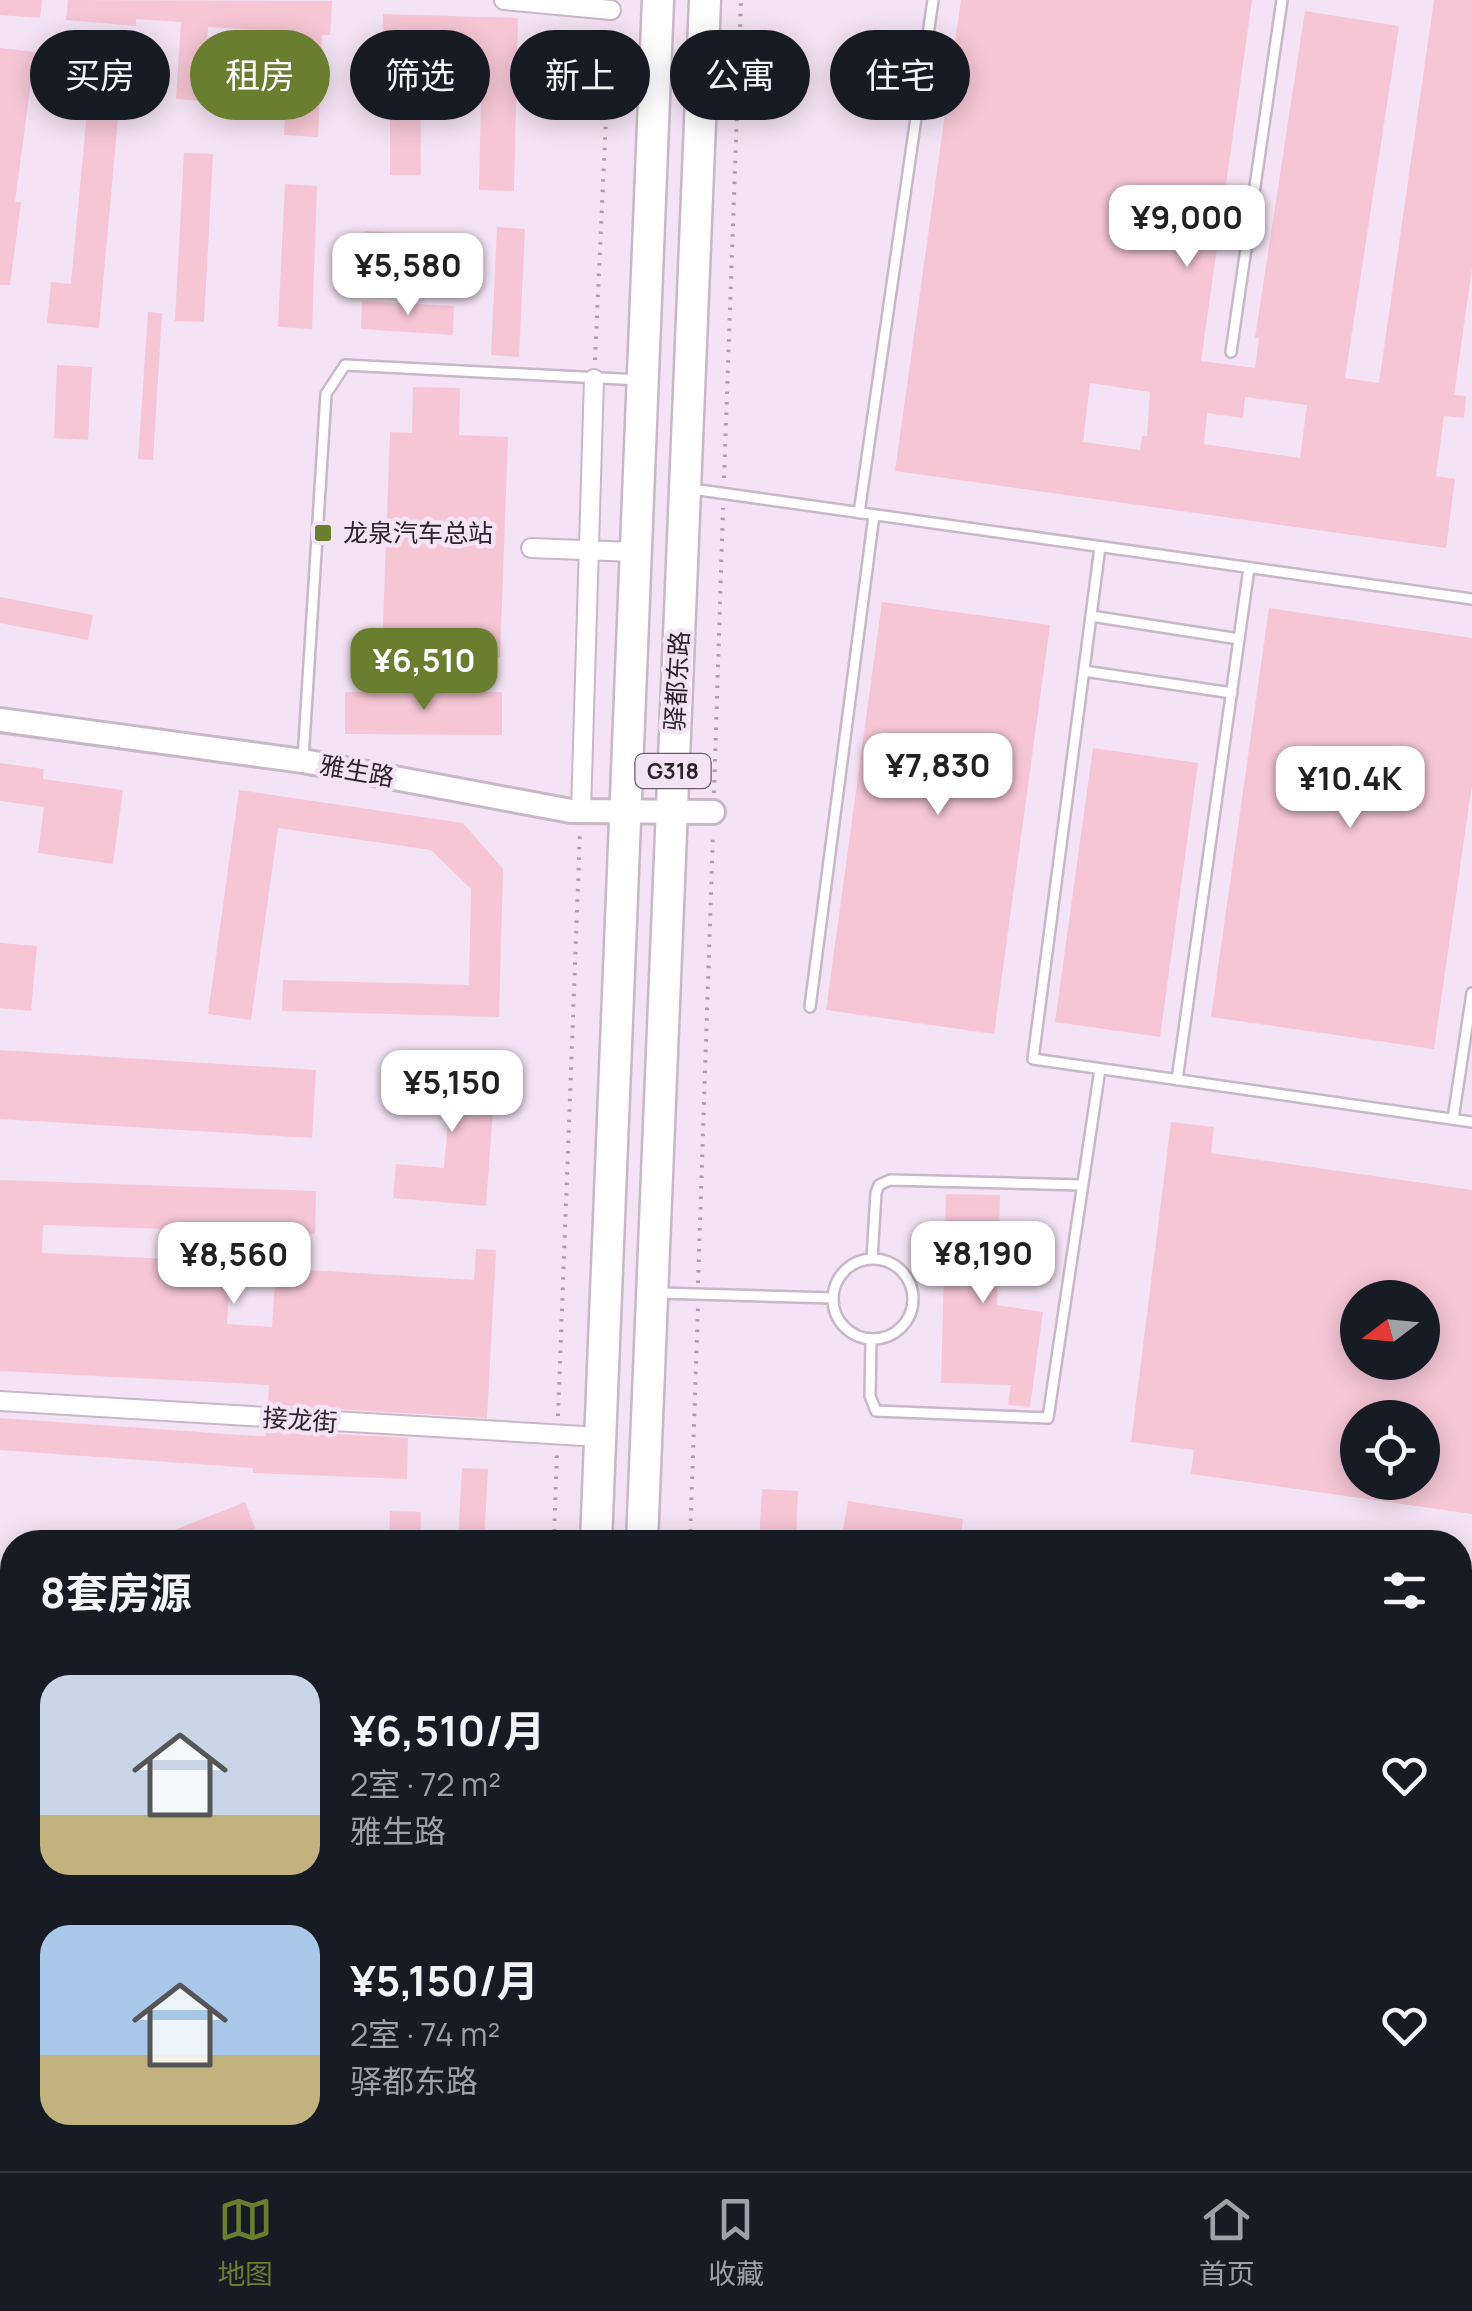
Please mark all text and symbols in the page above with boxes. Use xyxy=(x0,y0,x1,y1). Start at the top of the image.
chip: 买房 xyxy=(30,30,170,120)
chip: 租房 xyxy=(190,30,330,120)
chip: 筛选 xyxy=(350,30,490,120)
chip: 新上 xyxy=(510,30,650,120)
chip: 公寓 xyxy=(670,30,810,120)
chip: 住宅 xyxy=(830,30,970,120)
pin: ¥9,000 xyxy=(1106,185,1268,270)
text: ¥9,000 xyxy=(1131,195,1243,239)
pin: ¥5,580 xyxy=(327,233,489,318)
text: ¥5,580 xyxy=(354,243,462,287)
place label: 龙泉汽车总站 xyxy=(343,515,493,550)
marker: 龙泉汽车总站 xyxy=(312,522,334,544)
pin: ¥6,510 xyxy=(343,628,505,713)
street label: 驿都东路 xyxy=(656,630,697,732)
text: ¥6,510 xyxy=(373,638,476,682)
pin: ¥7,830 xyxy=(857,733,1019,818)
text: ¥7,830 xyxy=(885,743,991,787)
pin: ¥10.4K xyxy=(1269,746,1431,831)
street label: 雅生路 xyxy=(317,747,397,794)
road number: G318 xyxy=(636,754,710,788)
text: ¥10.4K xyxy=(1298,756,1402,800)
pin: ¥5,150 xyxy=(371,1050,533,1135)
text: ¥5,150 xyxy=(403,1060,501,1104)
pin: ¥8,190 xyxy=(902,1221,1064,1306)
pin: ¥8,560 xyxy=(153,1222,315,1307)
text: ¥8,190 xyxy=(933,1231,1033,1275)
text: ¥8,560 xyxy=(180,1232,288,1276)
north arrow xyxy=(1340,1280,1440,1380)
map controls xyxy=(1340,1280,1440,1500)
street label: 接龙街 xyxy=(261,1399,339,1440)
button: locate xyxy=(1340,1400,1440,1500)
text: 8套房源 xyxy=(40,1563,192,1621)
icon: filters xyxy=(1377,1563,1432,1618)
text: ¥6,510/月 xyxy=(350,1701,545,1759)
icon: home xyxy=(120,1715,240,1835)
icon: heart xyxy=(1377,1748,1432,1803)
text: 2室 · 72 m² xyxy=(350,1762,501,1806)
text: 雅生路 xyxy=(350,1809,446,1853)
text: ¥5,150/月 xyxy=(350,1951,539,2009)
icon: home xyxy=(120,1965,240,2085)
icon: heart xyxy=(1377,1998,1432,2053)
text: 2室 · 74 m² xyxy=(350,2012,500,2056)
text: 驿都东路 xyxy=(350,2059,478,2103)
tab: 地图 xyxy=(217,2192,273,2292)
tab: 收藏 xyxy=(708,2192,764,2292)
tab: 首页 xyxy=(1199,2192,1255,2292)

